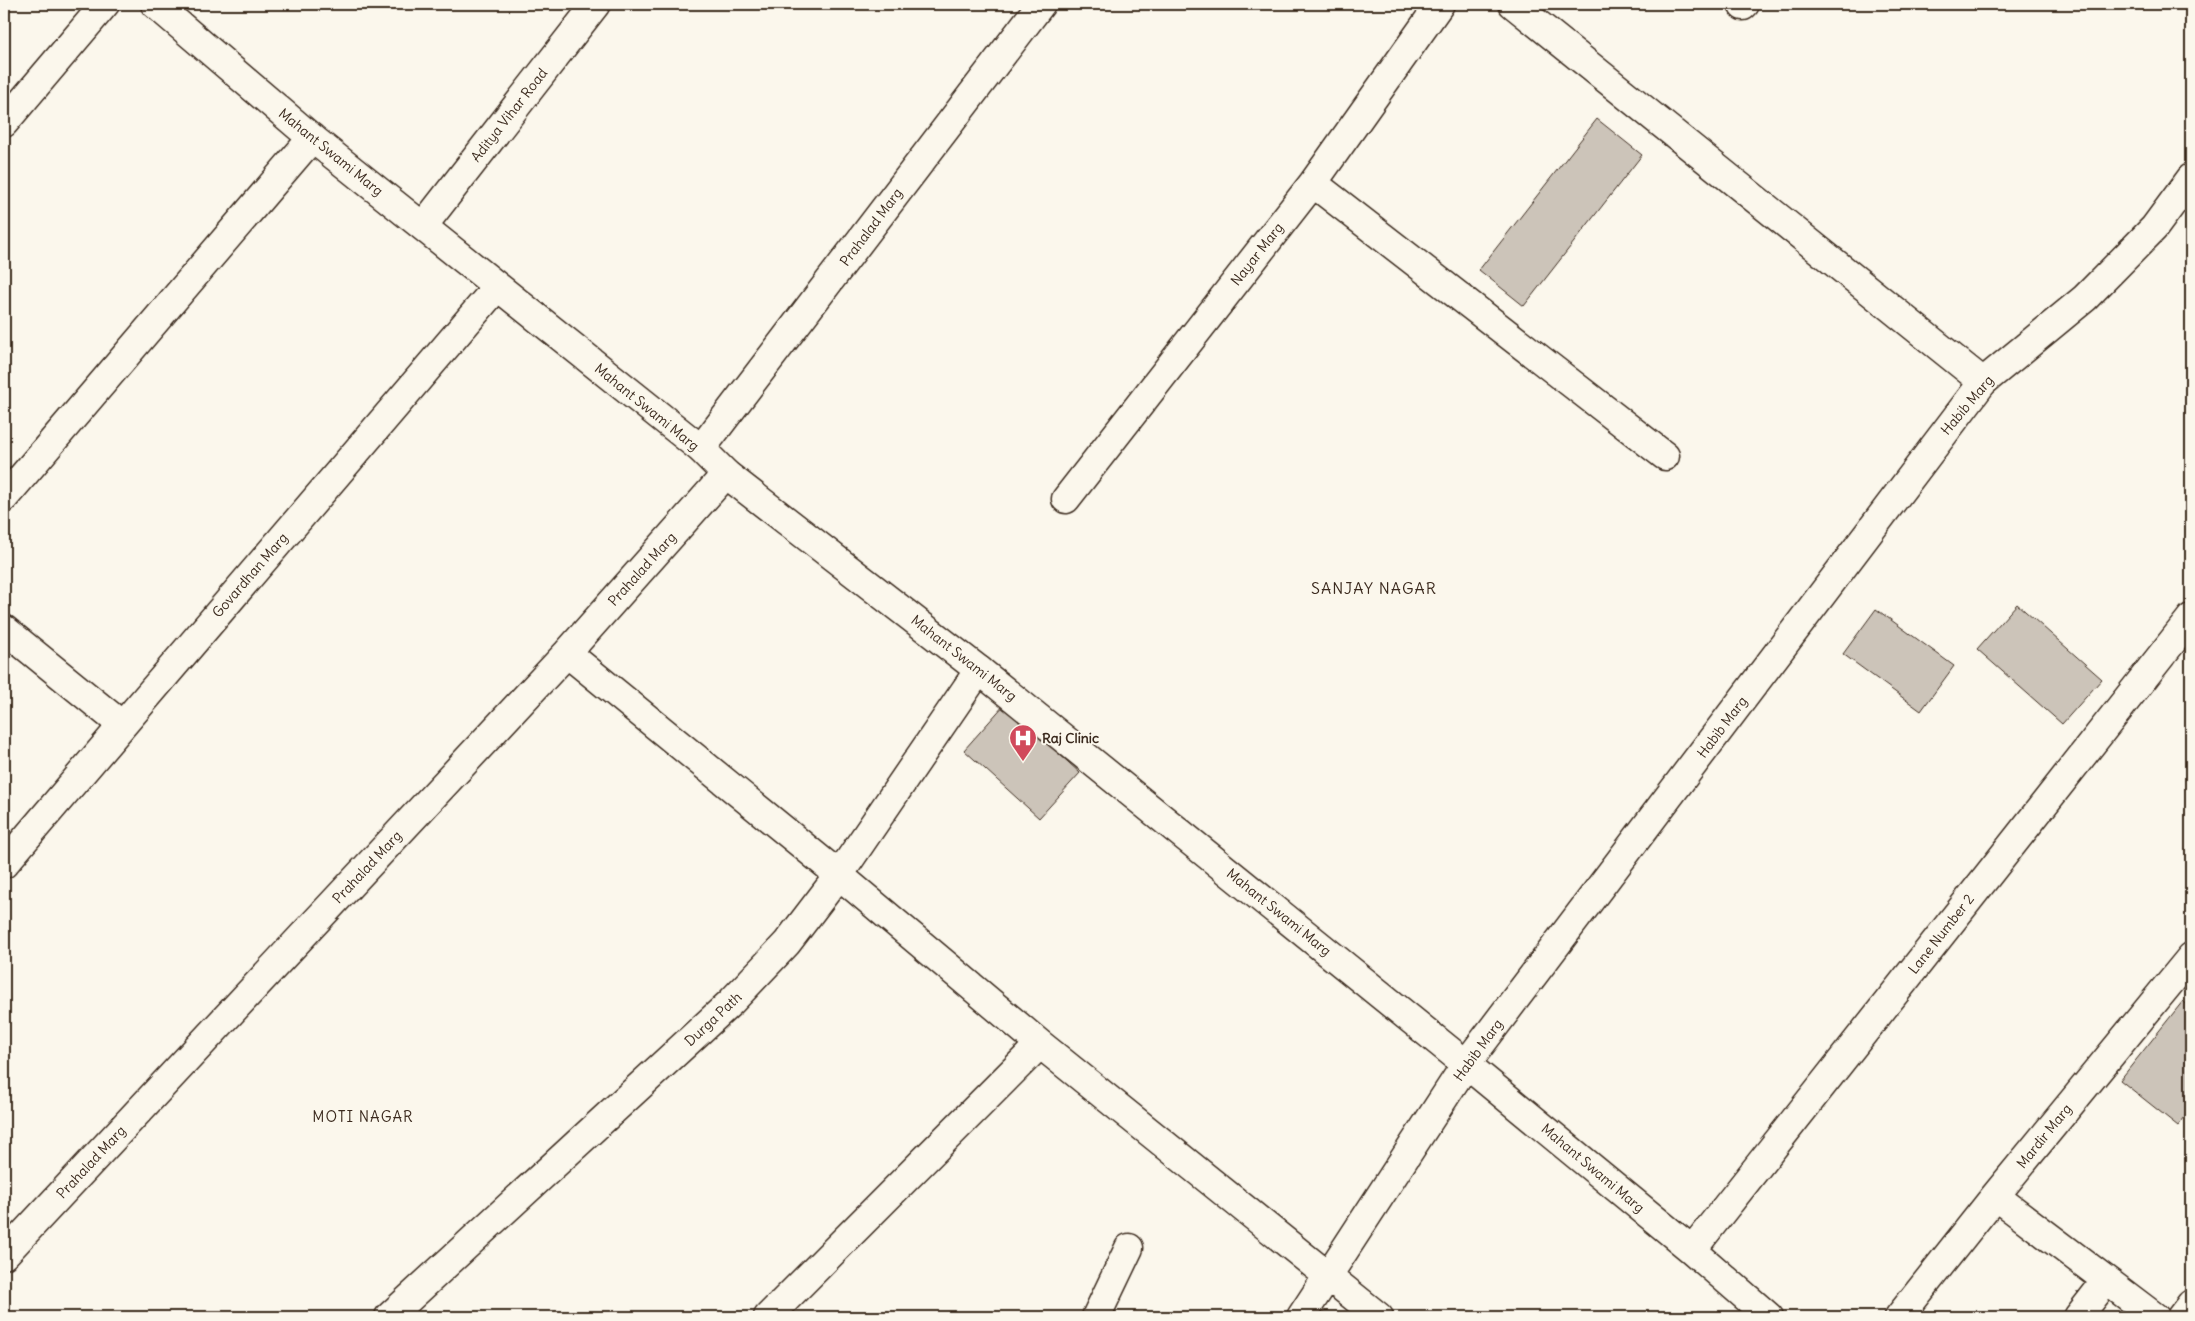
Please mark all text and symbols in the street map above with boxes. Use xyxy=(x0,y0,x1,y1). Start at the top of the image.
street label: Aditya Vihar Road xyxy=(467,64,551,166)
street label: Mahant Swami Marg xyxy=(275,104,387,200)
street label: Prahalad Marg xyxy=(836,184,906,270)
street label: Nayar Marg xyxy=(1227,219,1287,289)
street label: Mahant Swami Marg xyxy=(591,359,703,455)
street label: Habib Marg xyxy=(1937,371,1997,439)
street label: Prahalad Marg xyxy=(604,528,680,610)
street label: Govardhan Marg xyxy=(208,529,292,621)
district label: SANJAY NAGAR xyxy=(1311,578,1437,598)
street label: Mahant Swami Marg xyxy=(907,611,1021,705)
street label: Habib Marg xyxy=(1693,693,1751,761)
hospital icon: Raj Clinic xyxy=(1008,723,1038,762)
place label: Raj Clinic xyxy=(1042,729,1099,747)
street label: Prahalad Marg xyxy=(329,827,405,907)
street label: Mahant Swami Marg xyxy=(1223,864,1335,960)
street label: Lane Number 2 xyxy=(1904,890,1978,978)
street label: Durga Path xyxy=(681,988,745,1050)
street label: Habib Marg xyxy=(1449,1015,1507,1085)
street label: Mardir Marg xyxy=(2013,1100,2075,1172)
district label: MOTI NAGAR xyxy=(312,1107,414,1126)
street label: Mahant Swami Marg xyxy=(1538,1120,1648,1216)
street label: Prahalad Marg xyxy=(53,1122,129,1202)

